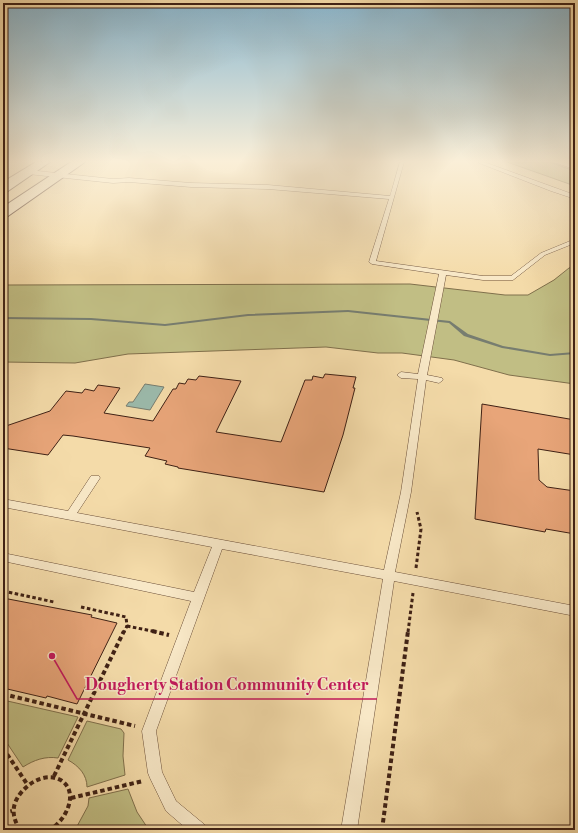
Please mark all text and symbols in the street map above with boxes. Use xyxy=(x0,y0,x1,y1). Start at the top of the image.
callout: Dougherty Station Community Center xyxy=(77,671,377,699)
text: Dougherty Station Community Center xyxy=(85,675,369,695)

